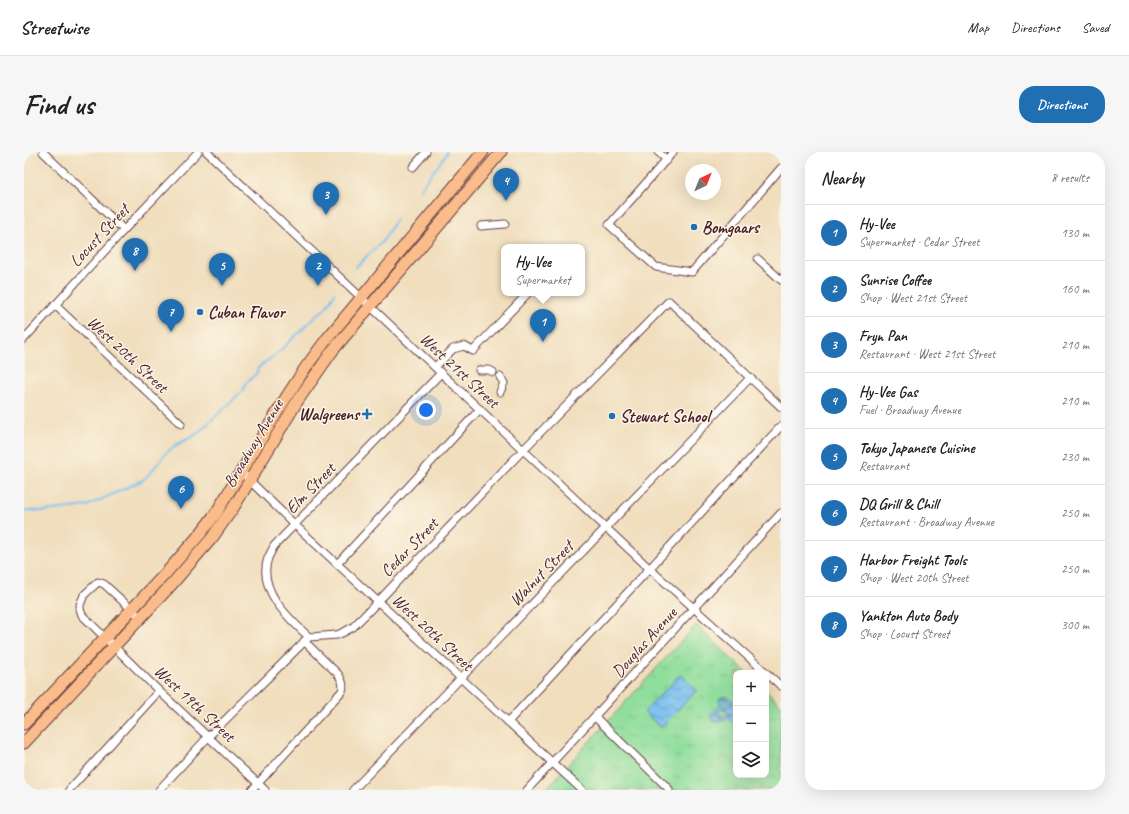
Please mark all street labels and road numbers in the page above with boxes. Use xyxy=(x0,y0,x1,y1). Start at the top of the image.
street label: Locust Street xyxy=(65,198,135,271)
street label: West 20th Street xyxy=(83,312,174,399)
street label: West 21st Street xyxy=(416,328,505,414)
street label: Broadway Avenue xyxy=(219,394,289,491)
street label: Elm Street xyxy=(281,457,341,518)
street label: Cedar Street xyxy=(376,512,444,581)
street label: Walnut Street xyxy=(505,534,579,611)
street label: West 20th Street xyxy=(388,590,479,677)
street label: Douglas Avenue xyxy=(607,602,682,682)
street label: West 19th Street xyxy=(150,661,241,748)

